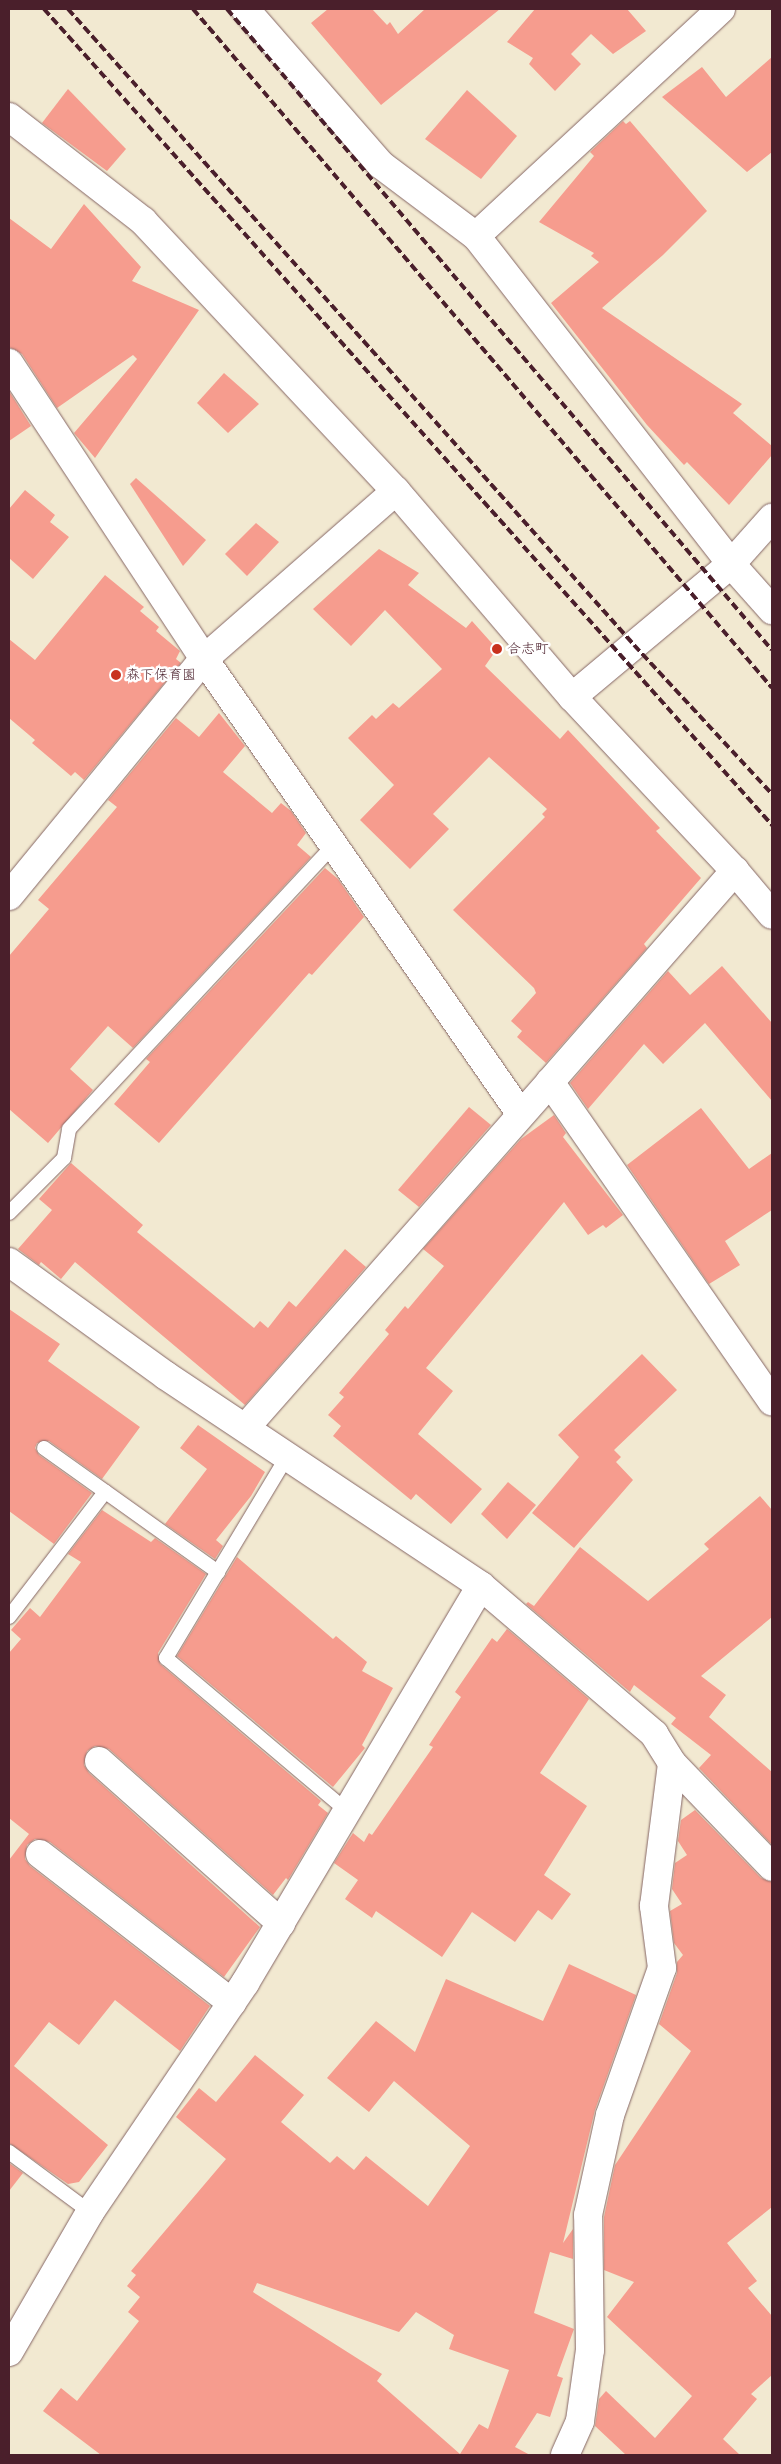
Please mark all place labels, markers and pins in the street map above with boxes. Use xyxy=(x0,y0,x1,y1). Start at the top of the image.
place label: 合志町 xyxy=(507,641,549,657)
marker: 合志町 xyxy=(491,643,503,655)
place label: 森下保育園 xyxy=(126,667,196,683)
marker: 森下保育園 xyxy=(110,669,122,681)

